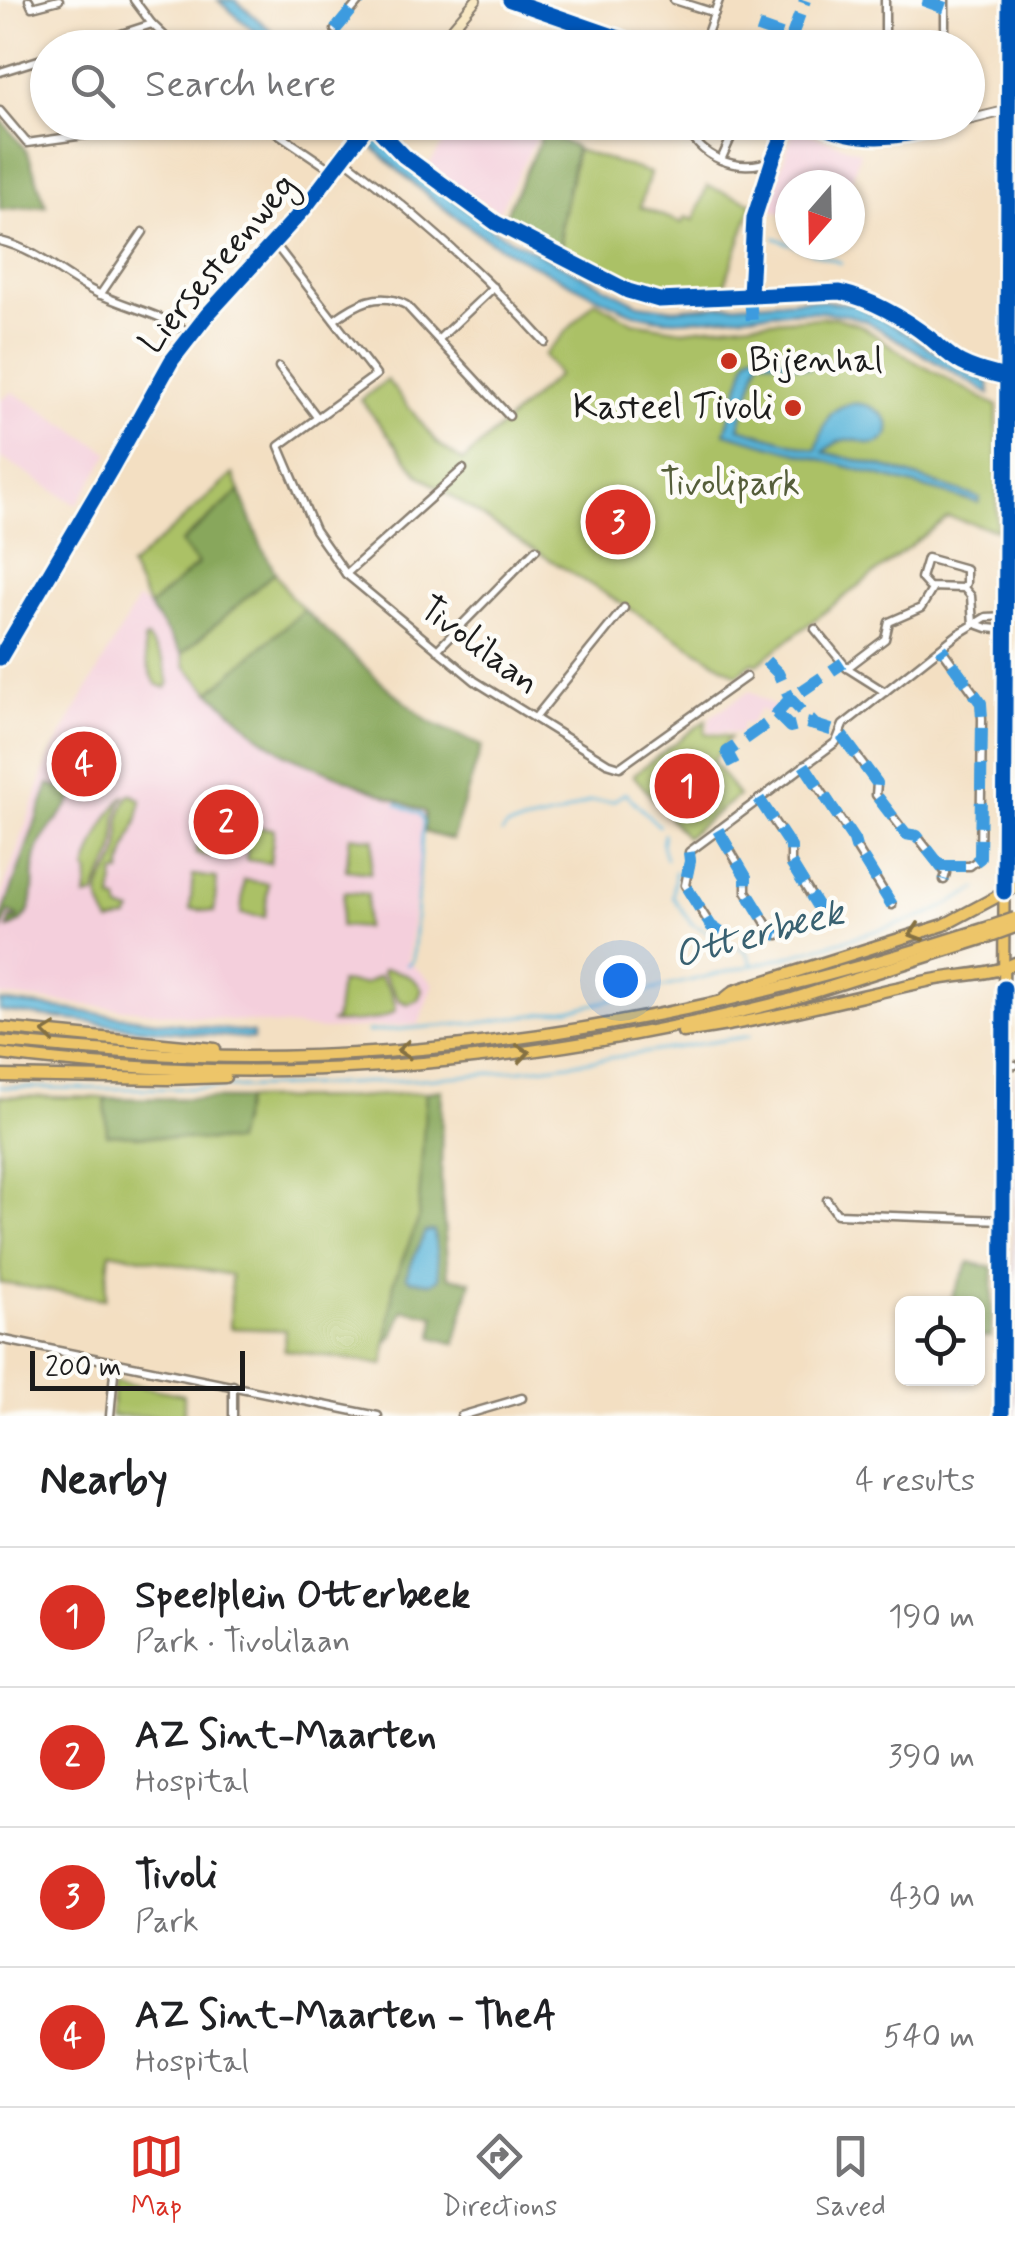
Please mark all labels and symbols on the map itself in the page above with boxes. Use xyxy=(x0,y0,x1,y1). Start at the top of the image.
street label: Liersesteenweg xyxy=(129,164,309,366)
north arrow xyxy=(775,170,865,260)
place label: Bijenhal xyxy=(749,338,883,384)
marker: Bijenhal xyxy=(718,350,740,372)
place label: Kasteel Tivoli xyxy=(573,385,773,431)
marker: Kasteel Tivoli xyxy=(782,397,804,419)
park label: Tivolipark xyxy=(660,461,800,507)
pin: 3 xyxy=(586,484,650,560)
street label: Tivolilaan xyxy=(410,586,548,706)
pin: 4 xyxy=(52,726,116,802)
pin: 1 xyxy=(654,748,720,824)
pin: 2 xyxy=(194,784,258,860)
water label: Otterbeek xyxy=(669,888,851,981)
one-way arrow xyxy=(909,922,926,942)
your location xyxy=(595,955,646,1006)
one-way arrow xyxy=(41,1023,57,1044)
one-way arrow xyxy=(396,1039,412,1060)
one-way arrow xyxy=(516,1043,532,1064)
scale bar xyxy=(30,1346,245,1390)

